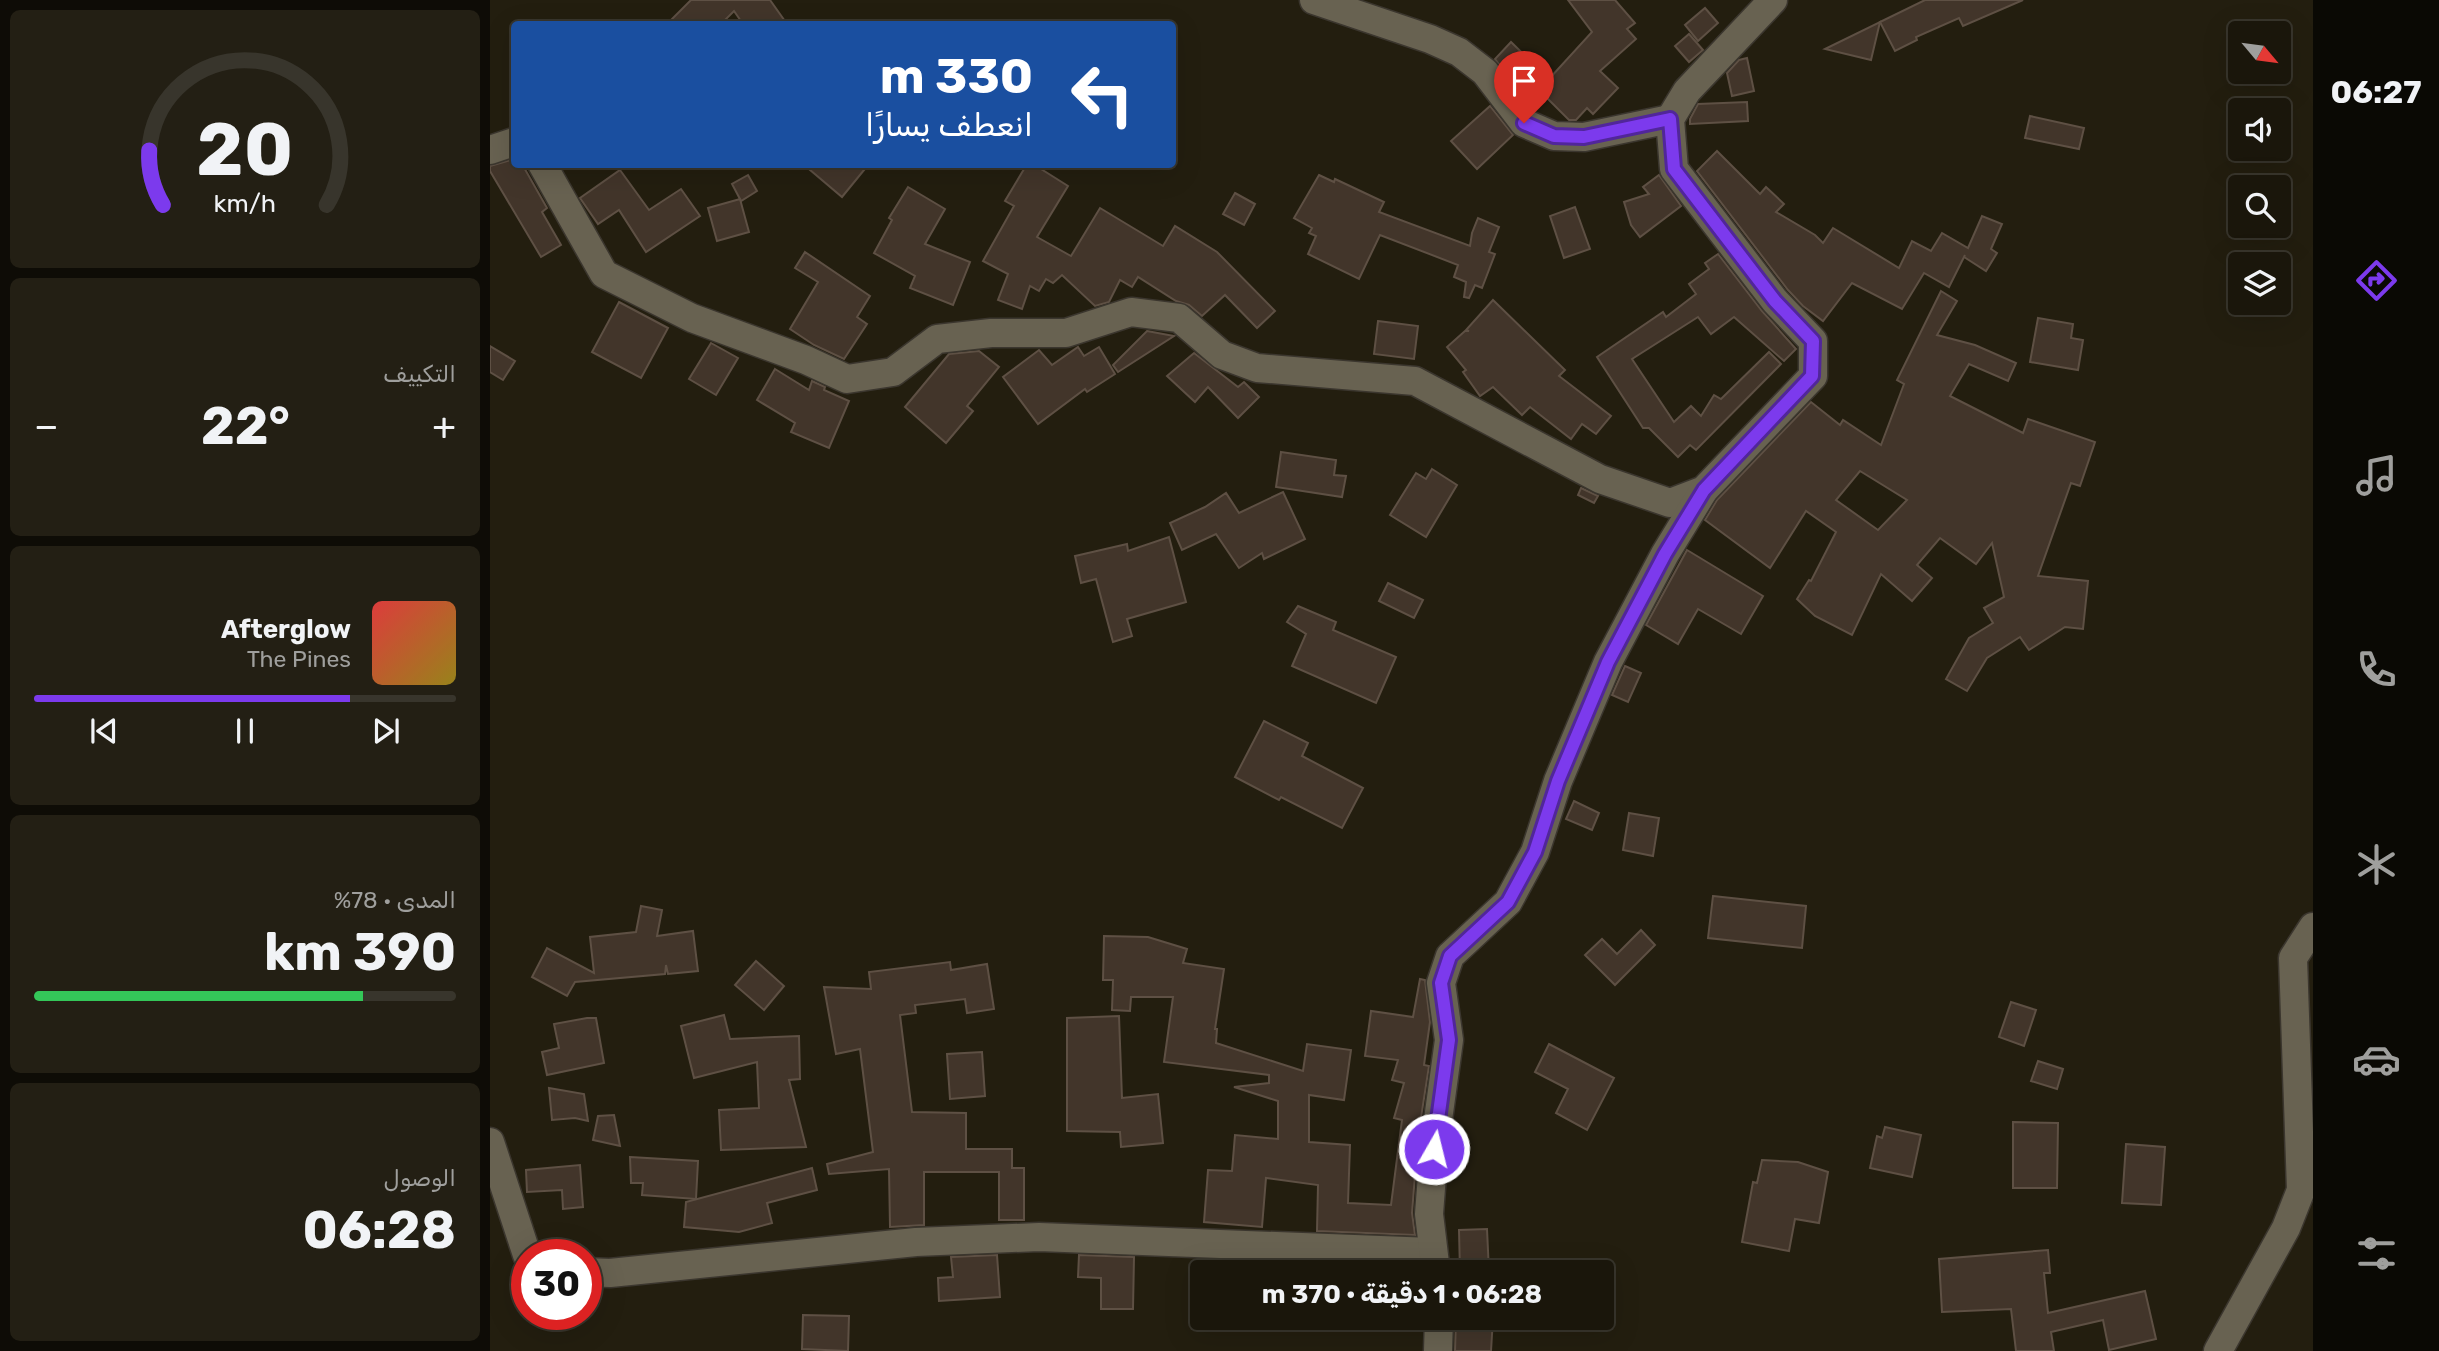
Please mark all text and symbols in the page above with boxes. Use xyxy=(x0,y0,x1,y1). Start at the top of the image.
north arrow xyxy=(2228,21,2291,84)
map controls xyxy=(2228,21,2291,315)
text: 330 m xyxy=(880,47,1033,105)
icon: left xyxy=(1057,49,1148,140)
pin xyxy=(1494,51,1554,123)
icon: arrive xyxy=(1505,62,1543,100)
text: 06:27 xyxy=(2330,73,2422,111)
button: sound xyxy=(2228,98,2291,161)
text: انعطف يسارًا xyxy=(865,106,1033,144)
text: 20 xyxy=(197,107,293,193)
button: search xyxy=(2228,175,2291,238)
text: km/h xyxy=(214,189,276,218)
button: layers xyxy=(2228,252,2291,315)
icon: directions xyxy=(2352,256,2401,305)
text: التكييف xyxy=(383,360,456,388)
text: 22° xyxy=(201,395,290,457)
text: − xyxy=(34,403,59,449)
text: + xyxy=(432,403,456,449)
icon: music xyxy=(2352,451,2401,500)
text: Afterglow xyxy=(221,614,351,645)
text: The Pines xyxy=(247,645,351,673)
icon: phone xyxy=(2352,645,2401,694)
icon: previous xyxy=(85,712,123,750)
icon: pause xyxy=(226,712,264,750)
icon: next xyxy=(367,712,405,750)
icon: climate xyxy=(2352,840,2401,889)
text: المدى · 78% xyxy=(334,886,456,914)
text: 390 km xyxy=(264,921,456,983)
icon: car xyxy=(2352,1035,2401,1084)
position arrow xyxy=(1397,1112,1471,1186)
text: الوصول xyxy=(384,1164,456,1192)
text: 06:28 xyxy=(303,1199,456,1261)
icon: filters xyxy=(2352,1229,2401,1278)
speed limit sign: 30 xyxy=(511,1239,602,1330)
text: 06:28 · 1 دقيقة · 370 m xyxy=(1262,1279,1542,1310)

